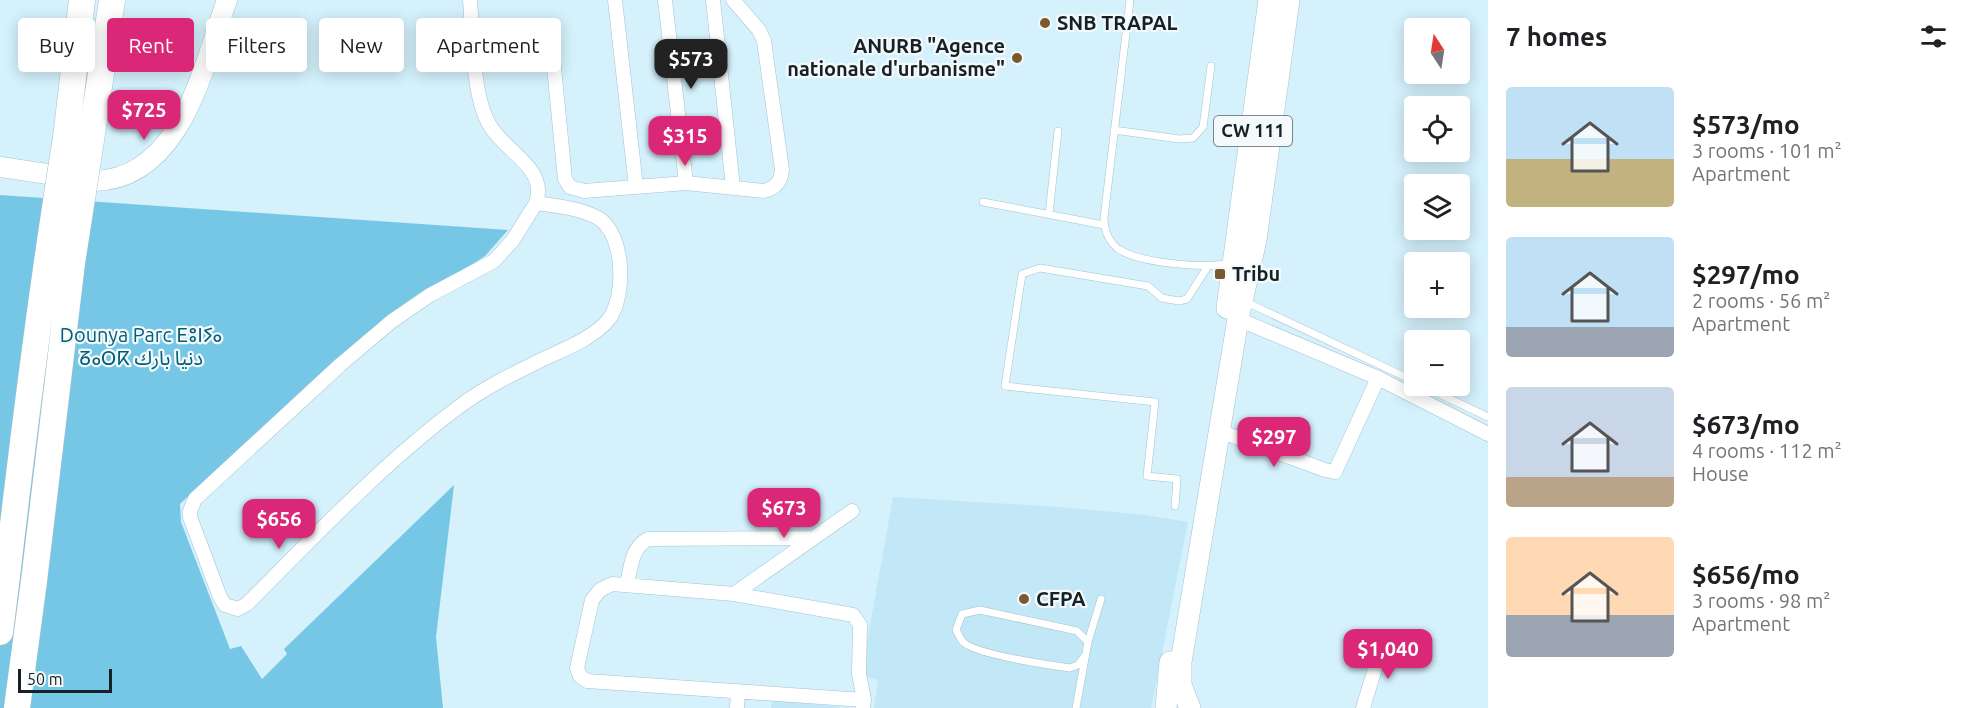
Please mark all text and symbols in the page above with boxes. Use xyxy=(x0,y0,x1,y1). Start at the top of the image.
place label: SNB TRAPAL xyxy=(1057,11,1178,34)
marker: SNB TRAPAL xyxy=(1038,16,1052,30)
chip: Buy xyxy=(18,18,95,72)
chip: Rent xyxy=(107,18,194,72)
chip: Filters xyxy=(206,18,307,72)
chip: New xyxy=(319,18,404,72)
chip: Apartment xyxy=(416,18,561,72)
north arrow xyxy=(1404,18,1470,84)
map controls xyxy=(1404,18,1470,396)
icon: filters xyxy=(1917,20,1950,53)
text: 7 homes xyxy=(1506,22,1607,51)
place label: ANURB "Agence nationale d'urbanisme" xyxy=(787,34,1005,80)
pin: $573 xyxy=(655,39,727,90)
text: $573 xyxy=(668,47,714,70)
marker: ANURB "Agence nationale d'urbanisme" xyxy=(1010,51,1024,65)
pin: $725 xyxy=(108,90,180,141)
button: locate xyxy=(1404,96,1470,162)
text: $725 xyxy=(121,98,167,121)
text: $573/mo xyxy=(1692,110,1800,139)
icon: home xyxy=(1554,111,1626,183)
pin: $315 xyxy=(649,116,721,167)
road number: CW 111 xyxy=(1214,116,1292,146)
text: $315 xyxy=(662,124,708,147)
text: 3 rooms · 101 m² xyxy=(1692,139,1842,162)
text: Apartment xyxy=(1692,162,1790,185)
button: layers xyxy=(1404,174,1470,240)
button: + xyxy=(1404,252,1470,318)
text: $297/mo xyxy=(1692,260,1800,289)
icon: home xyxy=(1554,261,1626,333)
place label: Tribu xyxy=(1232,262,1280,285)
marker: Tribu xyxy=(1213,267,1227,281)
text: 2 rooms · 56 m² xyxy=(1692,289,1830,312)
text: Apartment xyxy=(1692,312,1790,335)
park label: Dounya Parc ⴹⵓⵏⵢⴰ ⵒⴰⵔⴽ دنيا بارك xyxy=(60,323,222,370)
button: − xyxy=(1404,330,1470,396)
text: $673/mo xyxy=(1692,410,1800,439)
icon: home xyxy=(1554,411,1626,483)
pin: $297 xyxy=(1238,417,1310,468)
text: $297 xyxy=(1251,425,1297,448)
text: 4 rooms · 112 m² xyxy=(1692,439,1842,462)
text: House xyxy=(1692,462,1749,485)
pin: $673 xyxy=(748,488,820,539)
text: $673 xyxy=(761,496,807,519)
pin: $656 xyxy=(243,499,315,550)
text: $656 xyxy=(256,507,302,530)
text: $656/mo xyxy=(1692,560,1800,589)
icon: home xyxy=(1554,561,1626,633)
place label: CFPA xyxy=(1036,587,1086,610)
text: 3 rooms · 98 m² xyxy=(1692,589,1830,612)
marker: CFPA xyxy=(1017,592,1031,606)
text: Apartment xyxy=(1692,612,1790,635)
pin: $1,040 xyxy=(1339,629,1437,680)
text: $1,040 xyxy=(1357,637,1419,660)
scale bar xyxy=(18,666,112,694)
text: 50 m xyxy=(27,670,63,688)

